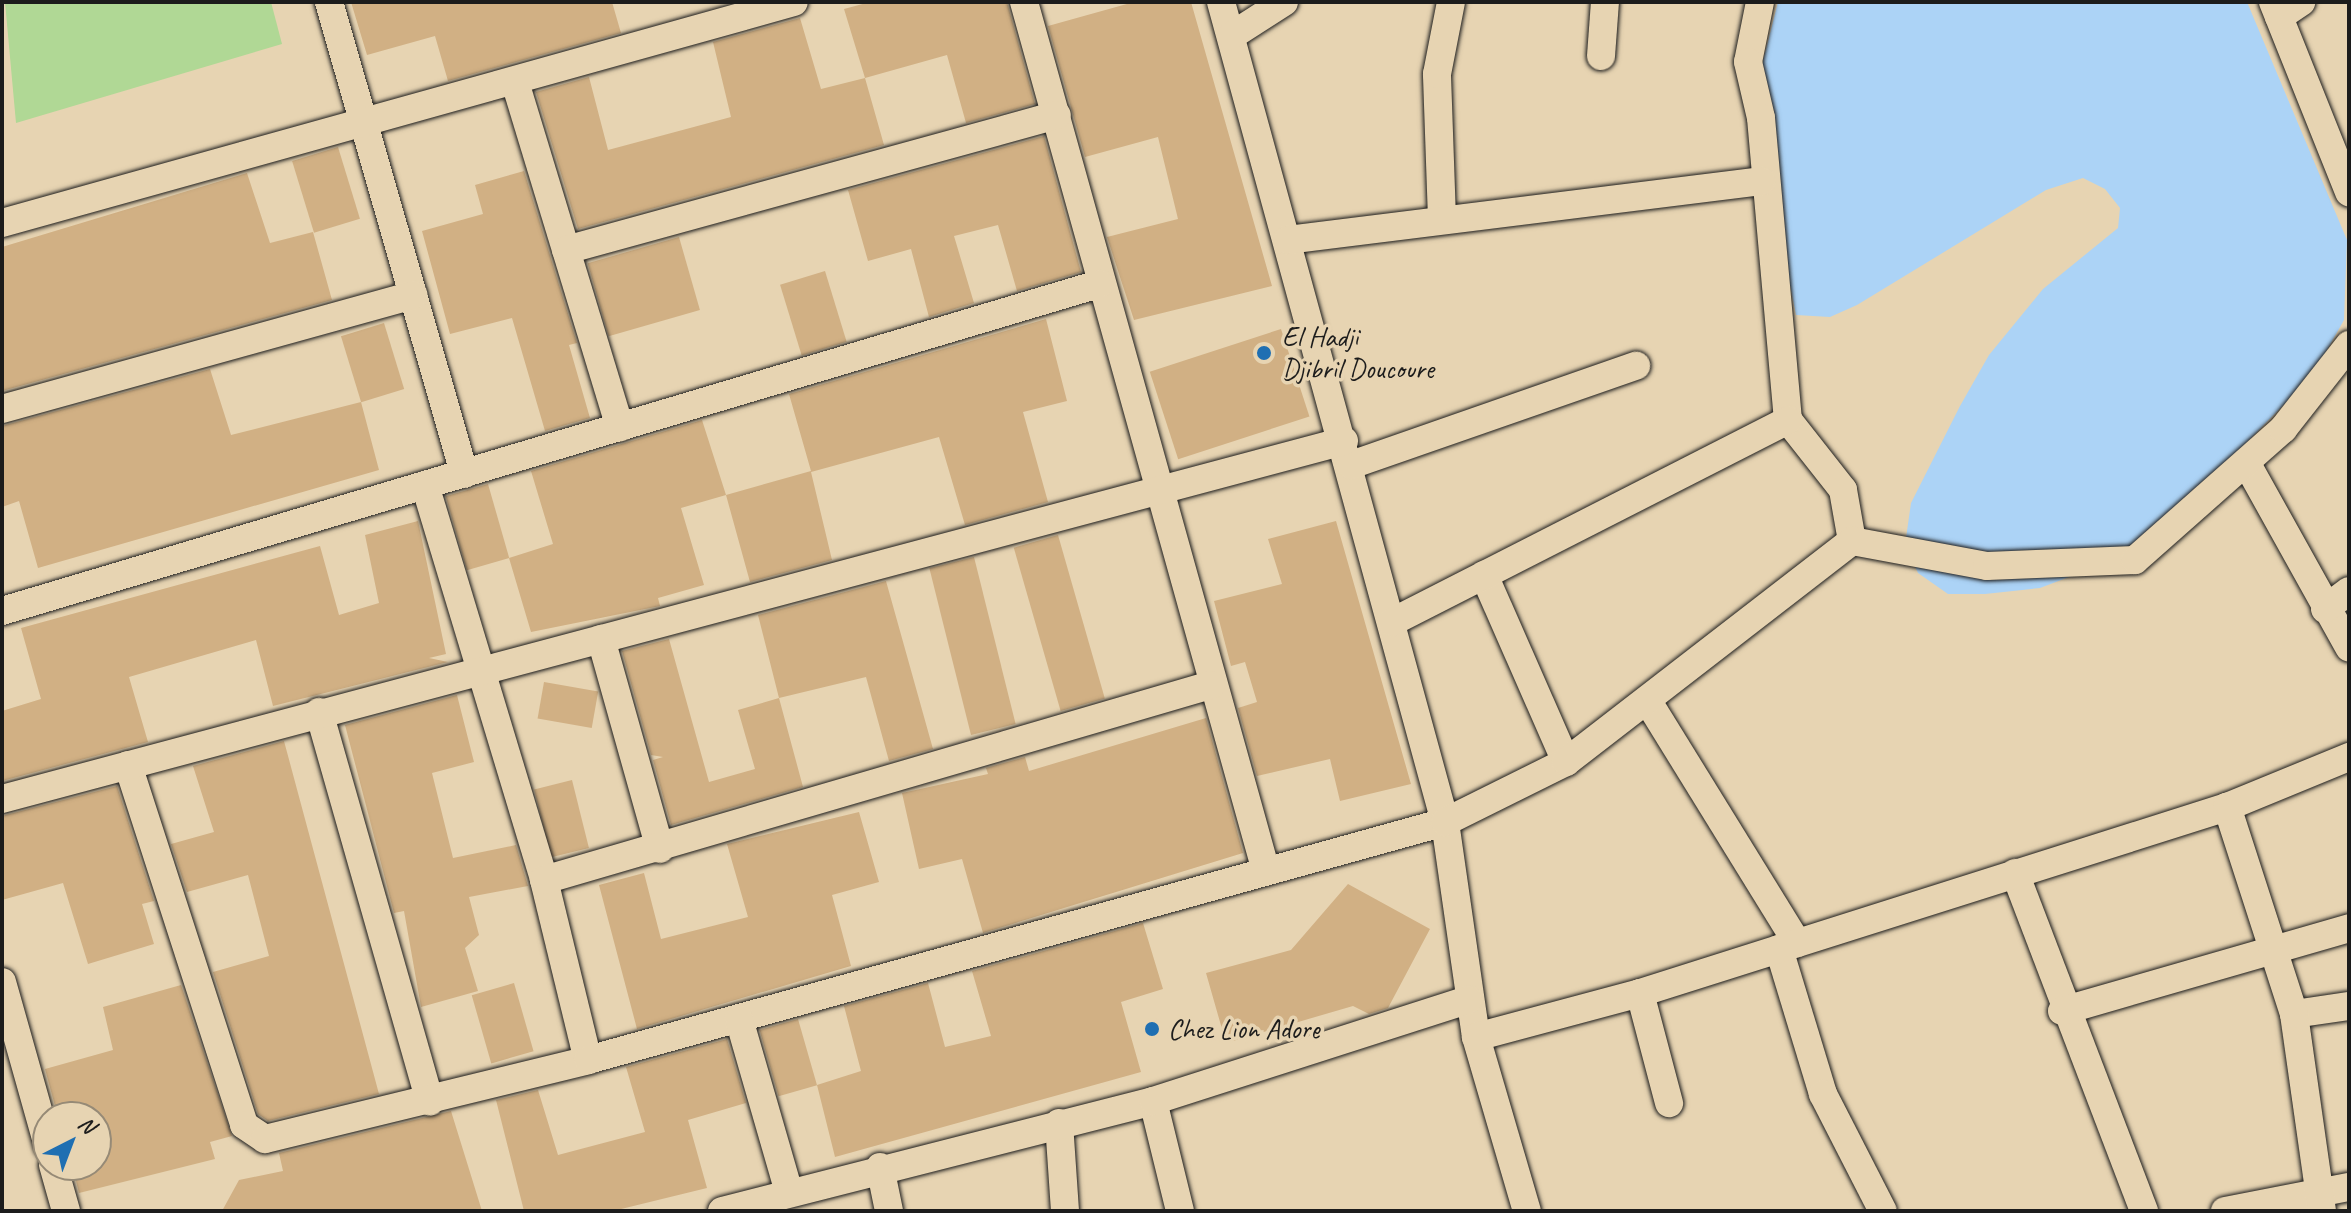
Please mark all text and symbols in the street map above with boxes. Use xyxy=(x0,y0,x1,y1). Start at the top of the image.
place label: El Hadji Djibril Doucoure xyxy=(1282,320,1434,386)
marker: El Hadji Djibril Doucoure xyxy=(1253,342,1275,364)
place label: Chez Lion Adore xyxy=(1168,1012,1320,1046)
marker: Chez Lion Adore xyxy=(1143,1020,1161,1038)
north arrow xyxy=(32,1101,112,1181)
text: N xyxy=(72,1110,101,1140)

